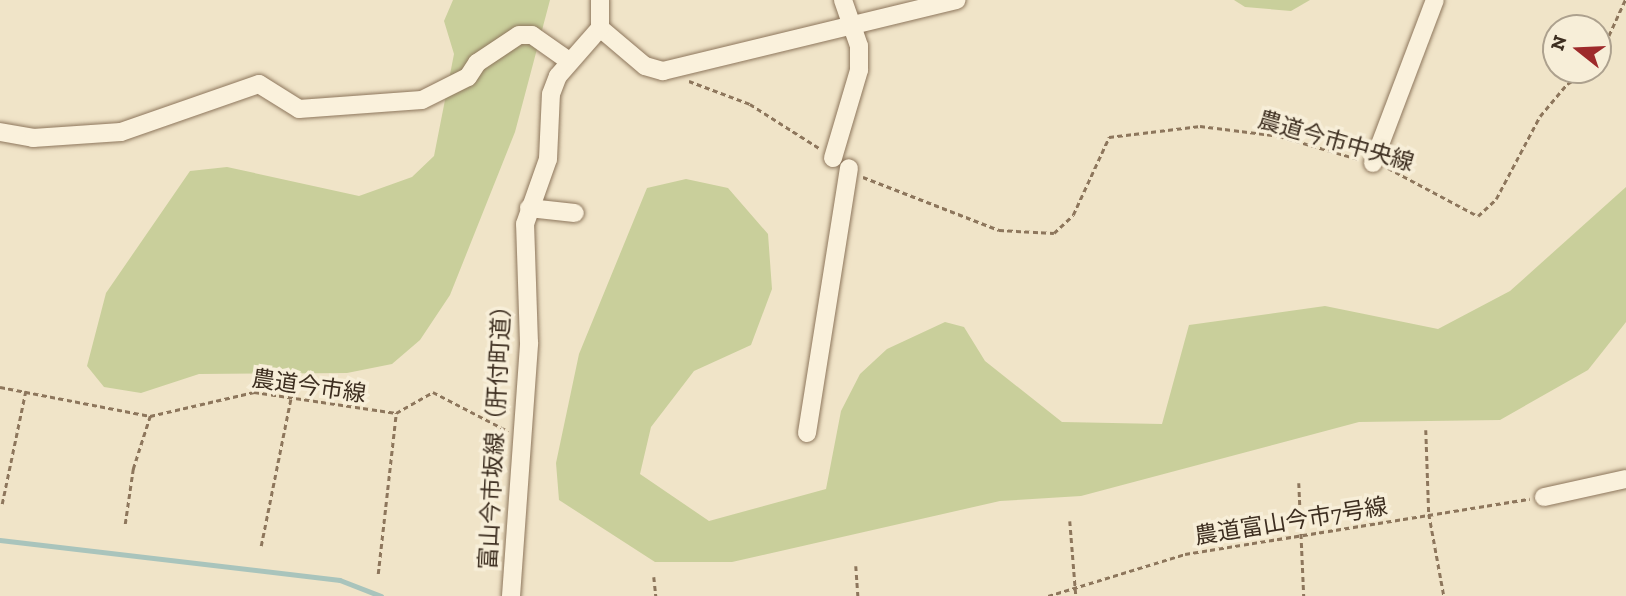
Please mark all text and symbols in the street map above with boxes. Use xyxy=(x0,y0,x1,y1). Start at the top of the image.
north arrow xyxy=(1542,14,1612,84)
text: N xyxy=(1545,33,1572,53)
street label: 農道今市中央線 xyxy=(1255,106,1417,176)
street label: 富山今市坂線（肝付町道） xyxy=(474,293,516,571)
street label: 農道今市線 xyxy=(250,364,368,408)
street label: 農道富山今市7号線 xyxy=(1193,492,1389,550)

